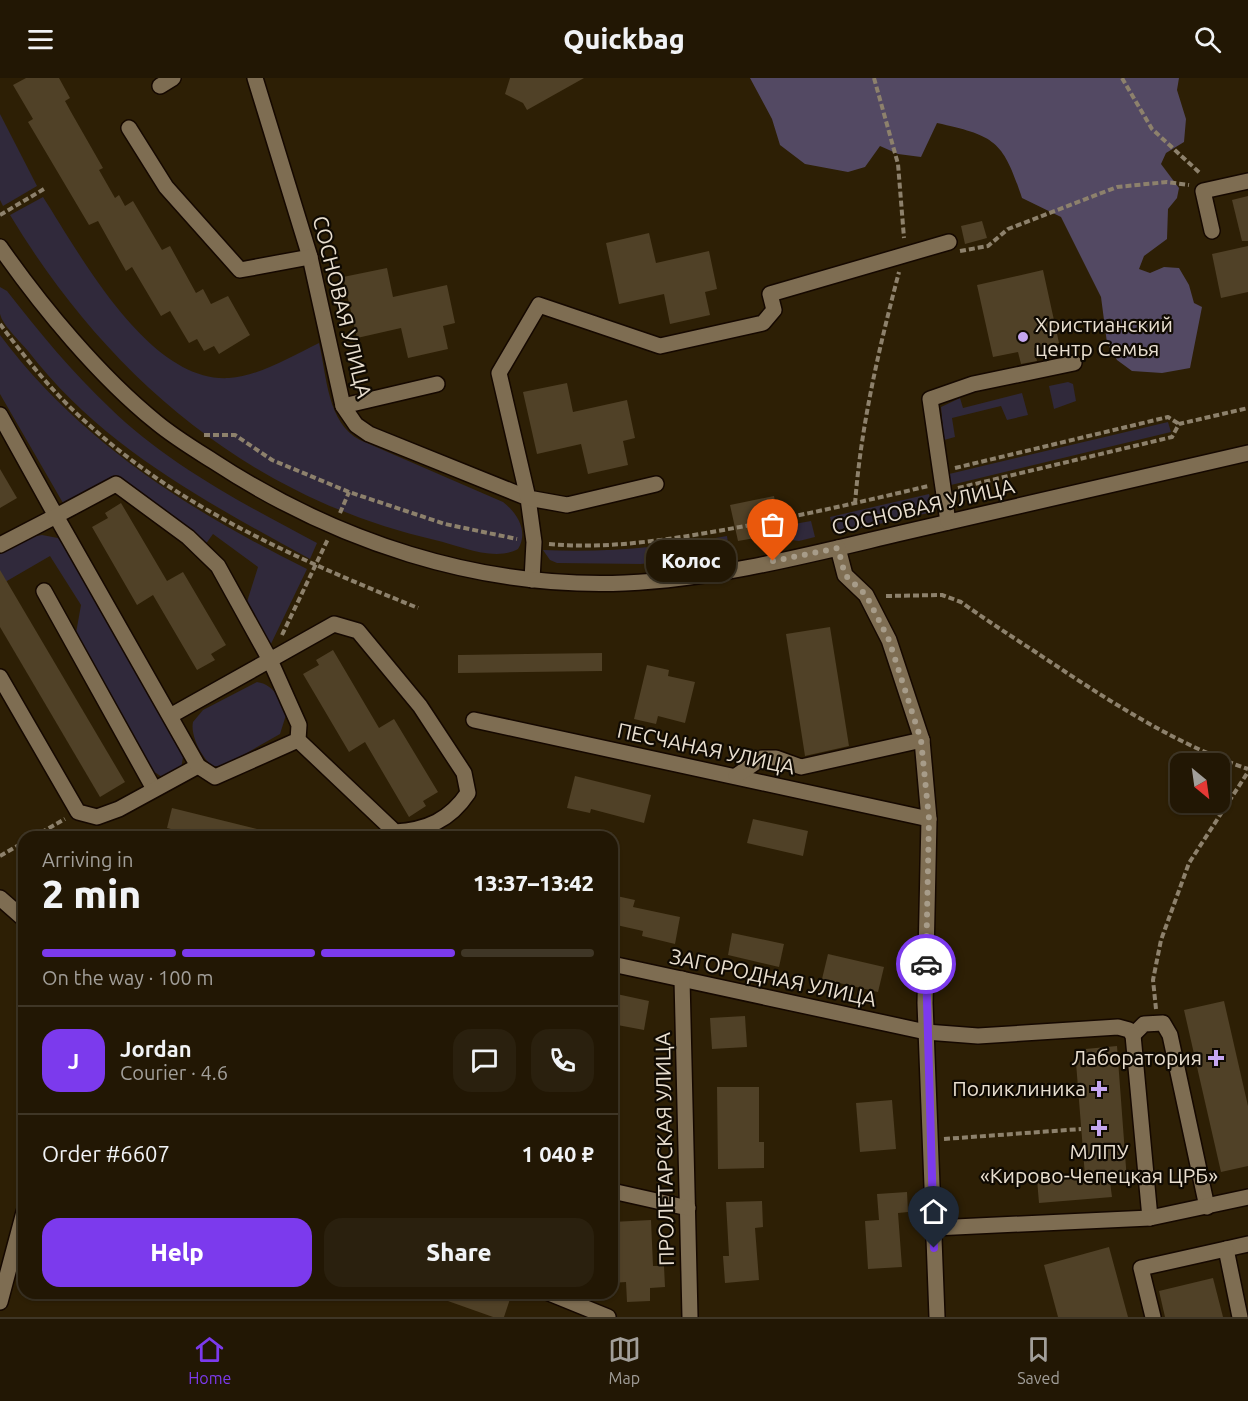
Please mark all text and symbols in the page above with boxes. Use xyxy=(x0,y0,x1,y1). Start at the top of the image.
icon: menu xyxy=(24,23,57,56)
icon: search xyxy=(1191,23,1224,56)
text: Quickbag xyxy=(563,24,685,54)
street label: СОСНОВАЯ УЛИЦА xyxy=(309,213,377,401)
place label: Христианский центр Семья xyxy=(1035,312,1173,360)
marker: Христианский центр Семья xyxy=(1016,330,1030,344)
street label: СОСНОВАЯ УЛИЦА xyxy=(829,473,1017,539)
pin xyxy=(747,499,798,561)
icon: bag xyxy=(756,508,789,541)
callout: Колос xyxy=(647,540,737,582)
text: Колос xyxy=(661,549,721,572)
street label: ПЕСЧАНАЯ УЛИЦА xyxy=(615,717,798,779)
north arrow xyxy=(1170,753,1230,813)
map controls xyxy=(1170,753,1230,813)
text: Arriving in xyxy=(42,848,133,871)
text: 13:37–13:42 xyxy=(473,870,594,895)
text: 2 min xyxy=(42,872,141,915)
courier xyxy=(896,934,956,994)
street label: ЗАГОРОДНАЯ УЛИЦА xyxy=(668,943,879,1011)
icon: car xyxy=(910,948,943,981)
text: On the way · 100 m xyxy=(42,966,214,989)
button: chat xyxy=(453,1029,516,1092)
button: phone xyxy=(531,1029,594,1092)
street label: ПРОЛЕТАРСКАЯ УЛИЦА xyxy=(650,1032,678,1266)
text: Jordan xyxy=(120,1036,192,1061)
place label: Лаборатория xyxy=(1071,1045,1202,1069)
text: J xyxy=(68,1048,79,1073)
marker: Лаборатория xyxy=(1207,1049,1225,1067)
text: Courier · 4.6 xyxy=(120,1061,228,1084)
place label: Поликлиника xyxy=(952,1076,1086,1100)
marker: Поликлиника xyxy=(1090,1080,1108,1098)
marker: МЛПУ «Кирово-Чепецкая ЦРБ» xyxy=(1090,1119,1108,1137)
place label: МЛПУ «Кирово-Чепецкая ЦРБ» xyxy=(980,1139,1218,1187)
text: Order #6607 xyxy=(42,1141,170,1166)
text: 1 040 ₽ xyxy=(522,1141,594,1166)
pin xyxy=(908,1186,959,1248)
icon: home xyxy=(917,1195,950,1228)
button: Help xyxy=(42,1218,312,1287)
button: Share xyxy=(324,1218,594,1287)
tab: Home xyxy=(188,1333,231,1387)
tab: Map xyxy=(608,1333,641,1387)
tab: Saved xyxy=(1017,1333,1060,1387)

